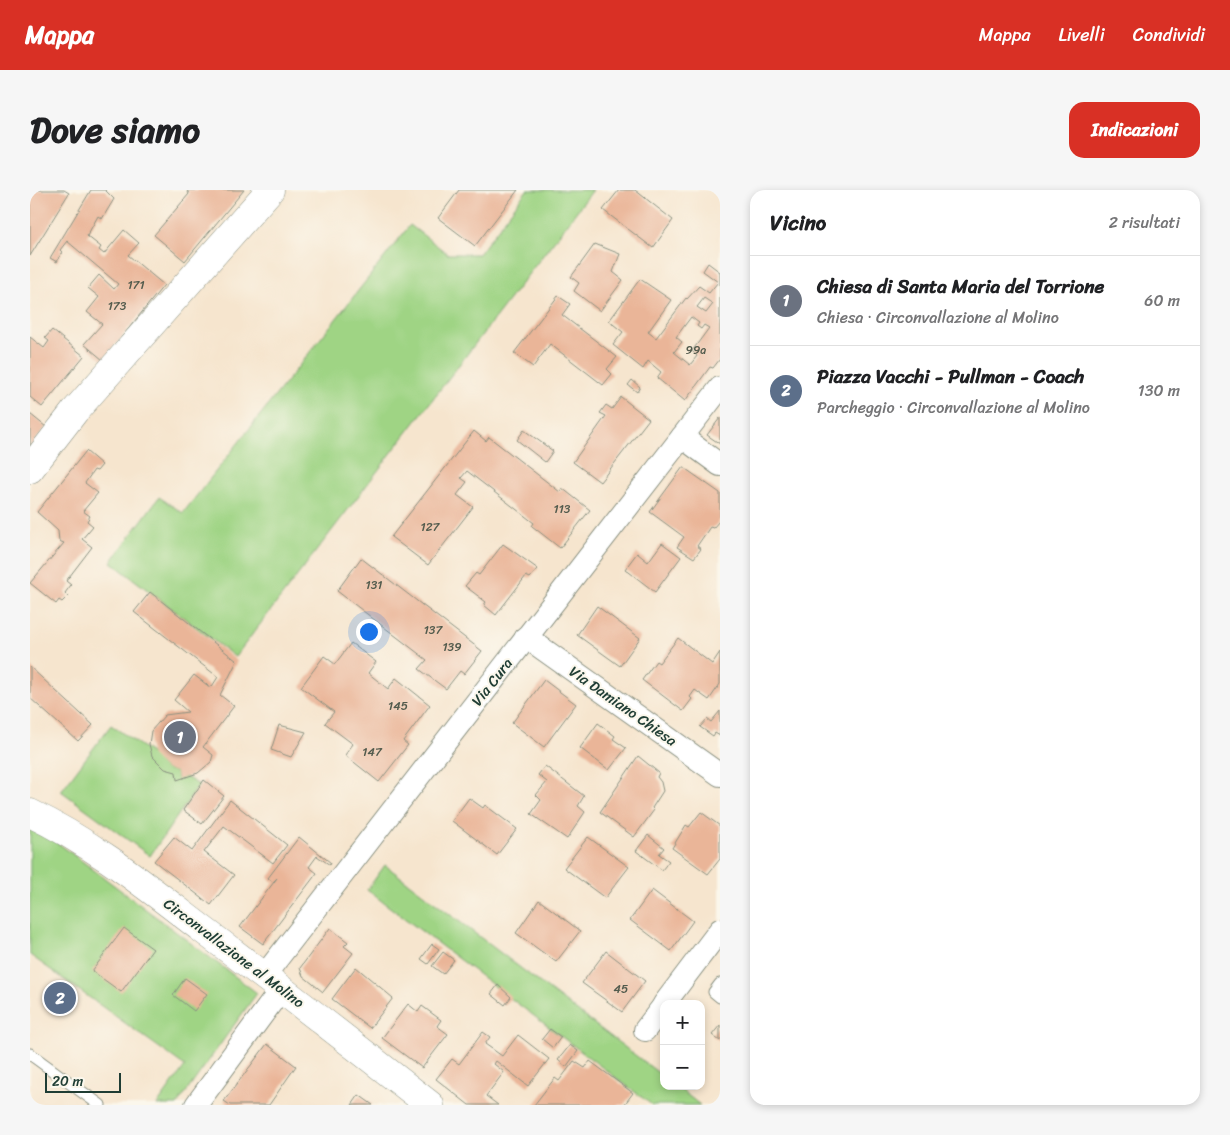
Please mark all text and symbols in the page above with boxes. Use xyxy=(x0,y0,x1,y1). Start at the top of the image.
text: Mappa xyxy=(25,14,94,56)
text: Mappa xyxy=(979,19,1031,51)
text: Livelli xyxy=(1059,19,1105,51)
text: Condividi xyxy=(1133,19,1205,51)
text: Dove siamo xyxy=(30,99,200,161)
button: Indicazioni xyxy=(1069,102,1200,158)
text: Vicino xyxy=(770,204,826,242)
text: 2 risultati xyxy=(1109,208,1180,237)
text: Chiesa di Santa Maria del Torrione xyxy=(817,270,1104,303)
house number: 171 xyxy=(127,274,145,296)
text: 1 xyxy=(783,286,789,315)
text: 60 m xyxy=(1144,286,1180,315)
house number: 173 xyxy=(108,295,127,317)
text: Chiesa · Circonvallazione al Molino xyxy=(817,303,1059,332)
house number: 99a xyxy=(686,339,706,361)
text: Piazza Vacchi - Pullman - Coach xyxy=(817,360,1084,393)
text: 2 xyxy=(781,376,791,405)
text: 130 m xyxy=(1138,376,1180,405)
text: Parcheggio · Circonvallazione al Molino xyxy=(817,393,1090,422)
house number: 113 xyxy=(554,498,571,520)
house number: 127 xyxy=(421,516,441,538)
house number: 131 xyxy=(366,574,382,596)
your location xyxy=(356,619,382,645)
house number: 137 xyxy=(424,619,443,641)
house number: 139 xyxy=(442,636,462,658)
street label: Via Cura xyxy=(465,652,520,712)
street label: Via Damiano Chiesa xyxy=(563,659,683,753)
house number: 145 xyxy=(388,695,408,717)
pin: 1 xyxy=(164,718,196,756)
house number: 147 xyxy=(362,741,383,763)
street label: Circonvallazione al Molino xyxy=(158,891,311,1015)
house number: 45 xyxy=(614,978,628,1000)
pin: 2 xyxy=(44,979,76,1017)
map controls xyxy=(660,1000,705,1090)
button: + xyxy=(660,1000,705,1045)
button: − xyxy=(660,1045,705,1090)
text: 20 m xyxy=(52,1069,83,1094)
scale bar xyxy=(45,1070,121,1093)

